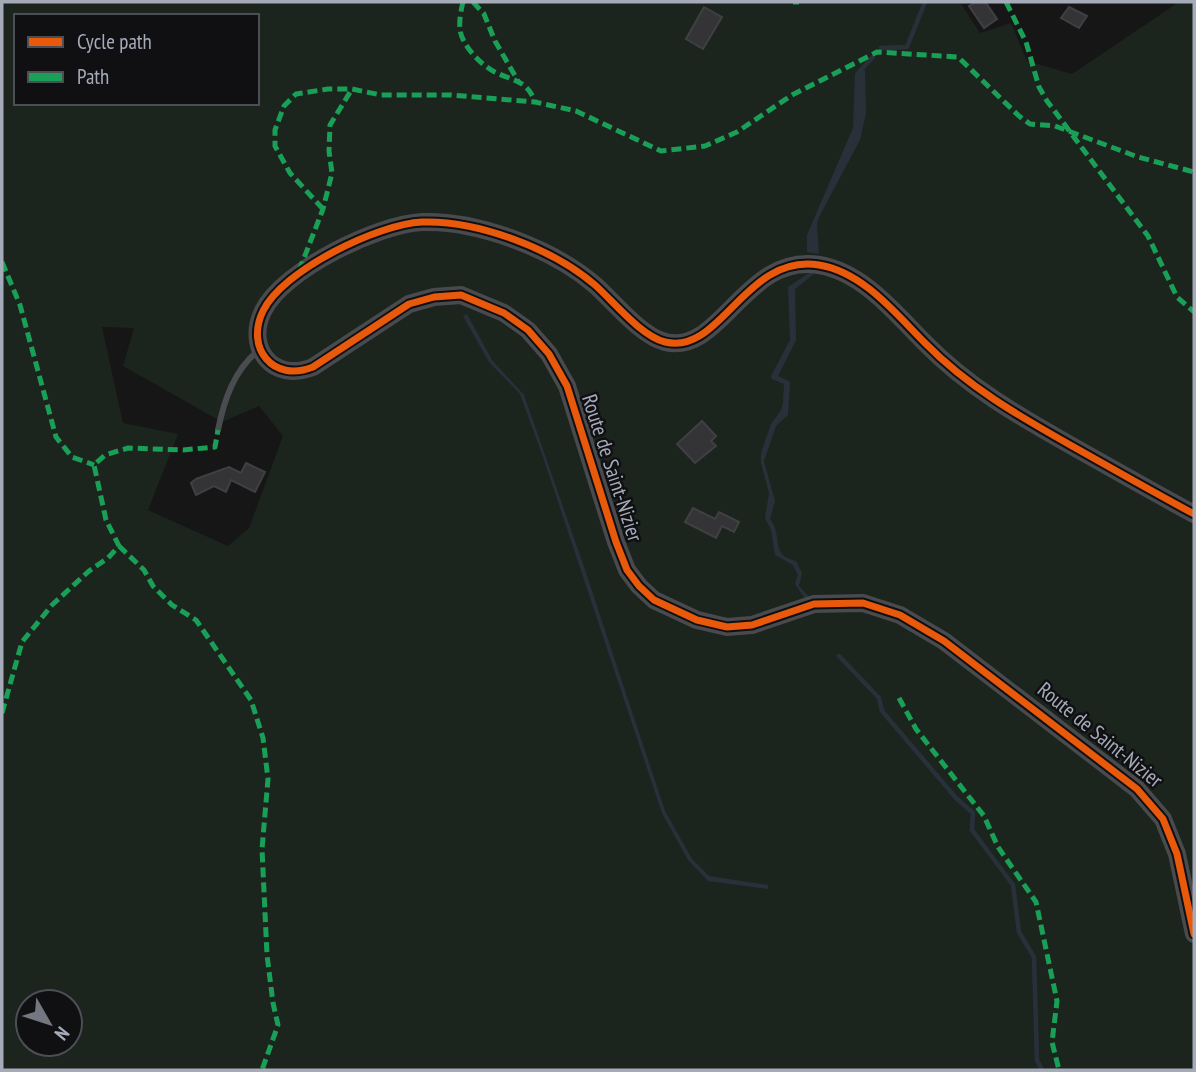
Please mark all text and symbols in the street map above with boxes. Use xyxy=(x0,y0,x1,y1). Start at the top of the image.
legend xyxy=(14,14,259,105)
text: Cycle path xyxy=(77,28,152,55)
text: Path xyxy=(77,63,109,90)
street label: Route de Saint-Nizier xyxy=(576,391,649,545)
street label: Route de Saint-Nizier xyxy=(1032,676,1169,794)
north arrow xyxy=(14,988,84,1058)
text: N xyxy=(50,1022,75,1045)

